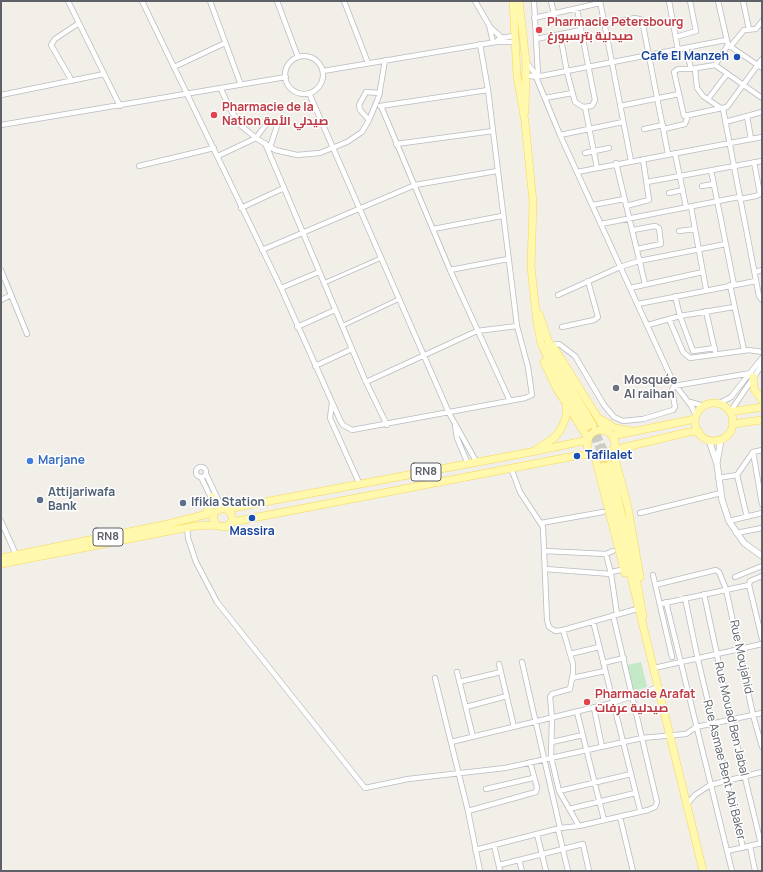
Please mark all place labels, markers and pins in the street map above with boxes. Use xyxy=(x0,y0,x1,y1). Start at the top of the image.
place label: Pharmacie Petersbourg صيدلية بترسبورغ xyxy=(547,16,683,44)
marker: Pharmacie Petersbourg صيدلية بترسبورغ xyxy=(534,25,544,35)
place label: Cafe El Manzeh xyxy=(641,50,729,64)
marker: Cafe El Manzeh xyxy=(732,52,742,62)
place label: Pharmacie de la Nation صيدلي الأمة xyxy=(222,101,328,129)
marker: Pharmacie de la Nation صيدلي الأمة xyxy=(209,110,219,120)
place label: Mosquée Al raihan xyxy=(624,374,677,402)
marker: Mosquée Al raihan xyxy=(611,383,621,393)
place label: Tafilalet xyxy=(585,449,632,463)
marker: Tafilalet xyxy=(572,451,582,461)
place label: Marjane xyxy=(38,454,85,468)
marker: Marjane xyxy=(25,456,35,466)
place label: Attijariwafa Bank xyxy=(48,486,115,514)
marker: Attijariwafa Bank xyxy=(35,495,45,505)
place label: Ifikia Station xyxy=(191,496,265,510)
marker: Ifikia Station xyxy=(178,498,188,508)
marker: Massira xyxy=(247,513,257,523)
place label: Massira xyxy=(229,525,275,539)
place label: Pharmacie Arafat صيدلية عرفات xyxy=(595,688,695,716)
marker: Pharmacie Arafat صيدلية عرفات xyxy=(582,697,592,707)

